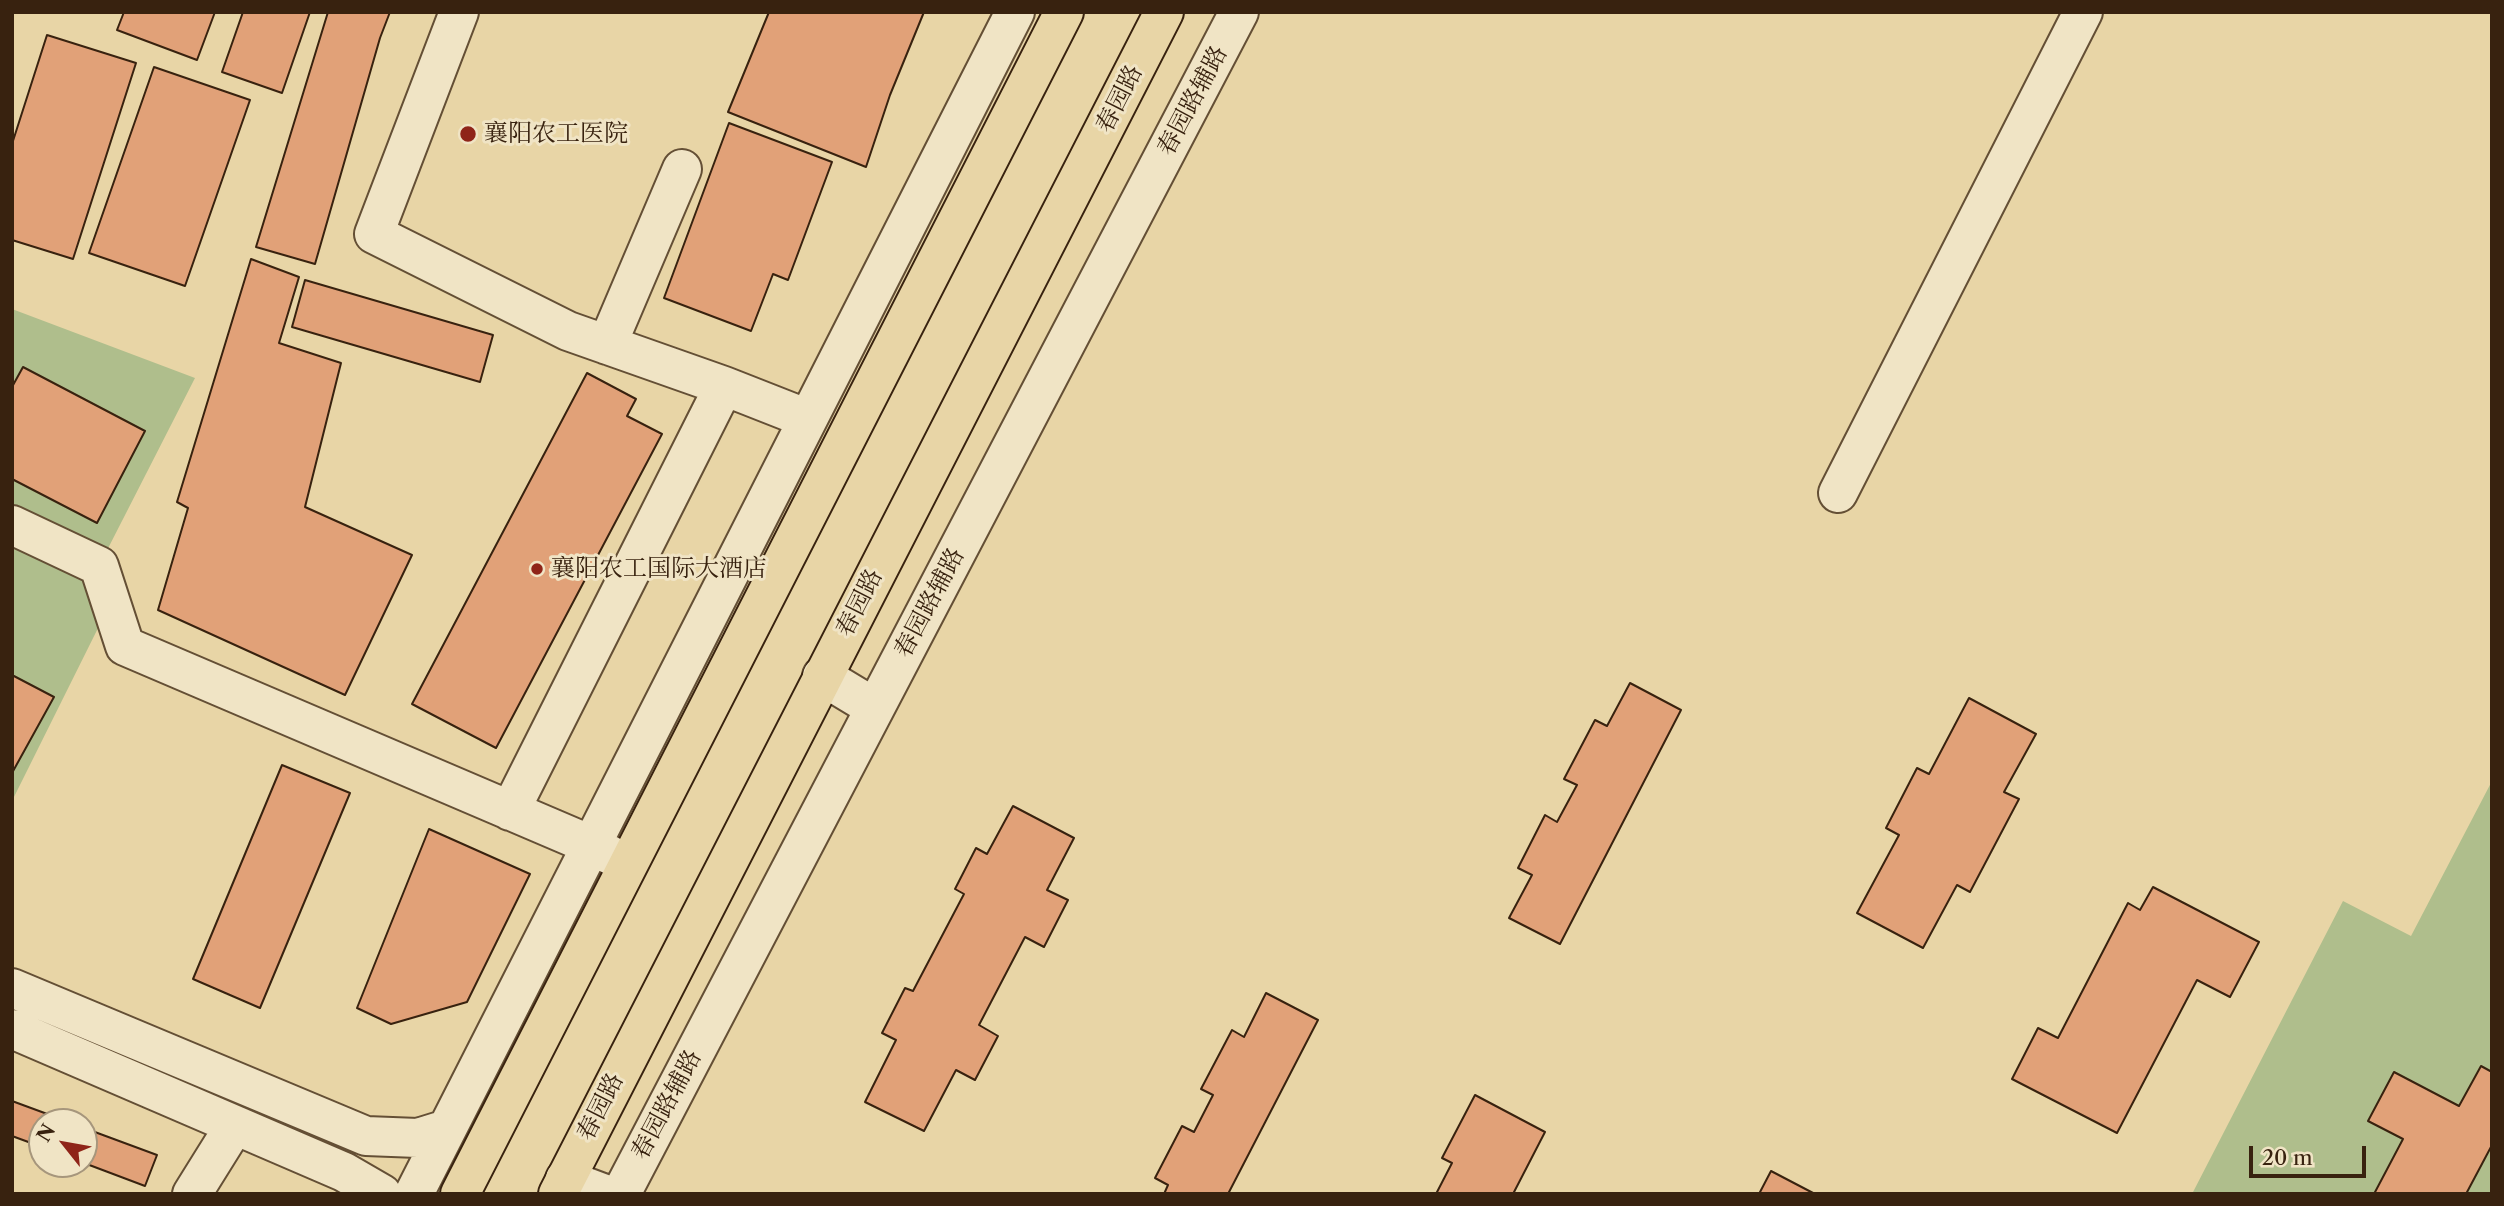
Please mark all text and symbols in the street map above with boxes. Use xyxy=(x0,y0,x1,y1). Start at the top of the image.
street label: 春园路辅路 xyxy=(1152,41,1234,161)
street label: 春园路 xyxy=(1091,60,1149,138)
place label: 襄阳农工医院 xyxy=(484,120,628,148)
marker: 襄阳农工医院 xyxy=(458,124,478,144)
street label: 春园路辅路 xyxy=(889,543,971,663)
place label: 襄阳农工国际大酒店 xyxy=(551,555,767,583)
marker: 襄阳农工国际大酒店 xyxy=(529,561,545,577)
street label: 春园路 xyxy=(831,564,889,642)
street label: 春园路辅路 xyxy=(626,1045,708,1165)
street label: 春园路 xyxy=(572,1068,630,1146)
north arrow xyxy=(28,1108,98,1178)
text: N xyxy=(32,1120,60,1146)
scale bar xyxy=(2252,1132,2369,1176)
text: 20 m xyxy=(2262,1145,2313,1170)

